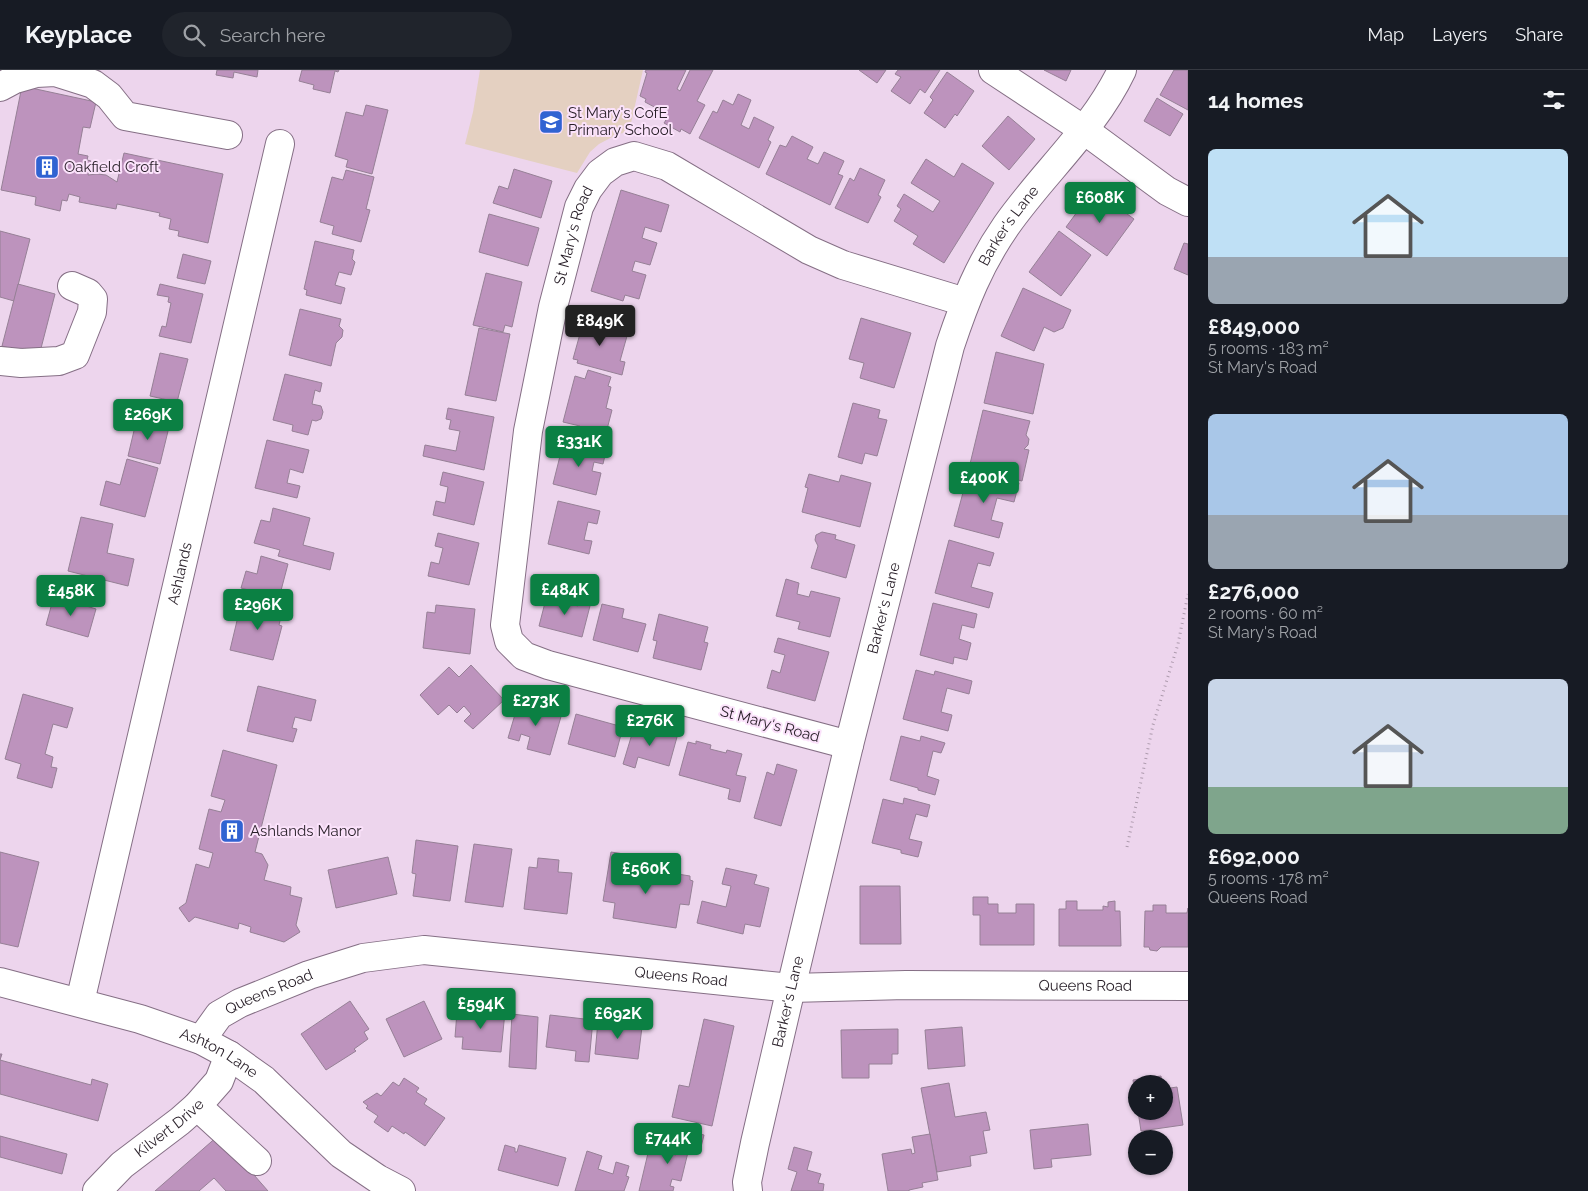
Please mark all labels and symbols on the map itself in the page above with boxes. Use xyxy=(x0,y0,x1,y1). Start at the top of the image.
place label: St Mary's CofE Primary School xyxy=(568,104,674,139)
school or university icon: St Mary's CofE Primary School xyxy=(538,109,564,135)
building icon: Oakfield Croft xyxy=(34,154,60,180)
place label: Oakfield Croft xyxy=(64,158,159,176)
street label: Barker's Lane xyxy=(975,182,1043,269)
pin: £608K xyxy=(1065,182,1135,224)
street label: St Mary's Road xyxy=(550,183,597,287)
pin: £849K xyxy=(565,304,635,347)
pin: £269K xyxy=(113,398,183,441)
pin: £331K xyxy=(544,426,614,468)
pin: £400K xyxy=(949,462,1019,504)
street label: Ashlands xyxy=(164,540,196,607)
street label: Barker's Lane xyxy=(863,560,904,656)
pin: £458K xyxy=(36,574,106,617)
pin: £484K xyxy=(530,574,600,616)
pin: £296K xyxy=(223,588,293,631)
pin: £273K xyxy=(501,684,571,727)
street label: St Mary's Road xyxy=(718,702,822,746)
pin: £276K xyxy=(615,704,685,747)
building icon: Ashlands Manor xyxy=(219,818,245,844)
place label: Ashlands Manor xyxy=(250,822,362,840)
pin: £560K xyxy=(611,852,681,895)
street label: Barker's Lane xyxy=(768,954,807,1049)
street label: Queens Road xyxy=(634,963,729,990)
street label: Queens Road xyxy=(222,965,316,1019)
street label: Queens Road xyxy=(1039,976,1132,995)
pin: £594K xyxy=(446,988,516,1030)
pin: £692K xyxy=(583,998,653,1040)
street label: Ashton Lane xyxy=(177,1024,262,1082)
street label: Kilvert Drive xyxy=(131,1095,208,1161)
pin: £744K xyxy=(633,1122,703,1165)

